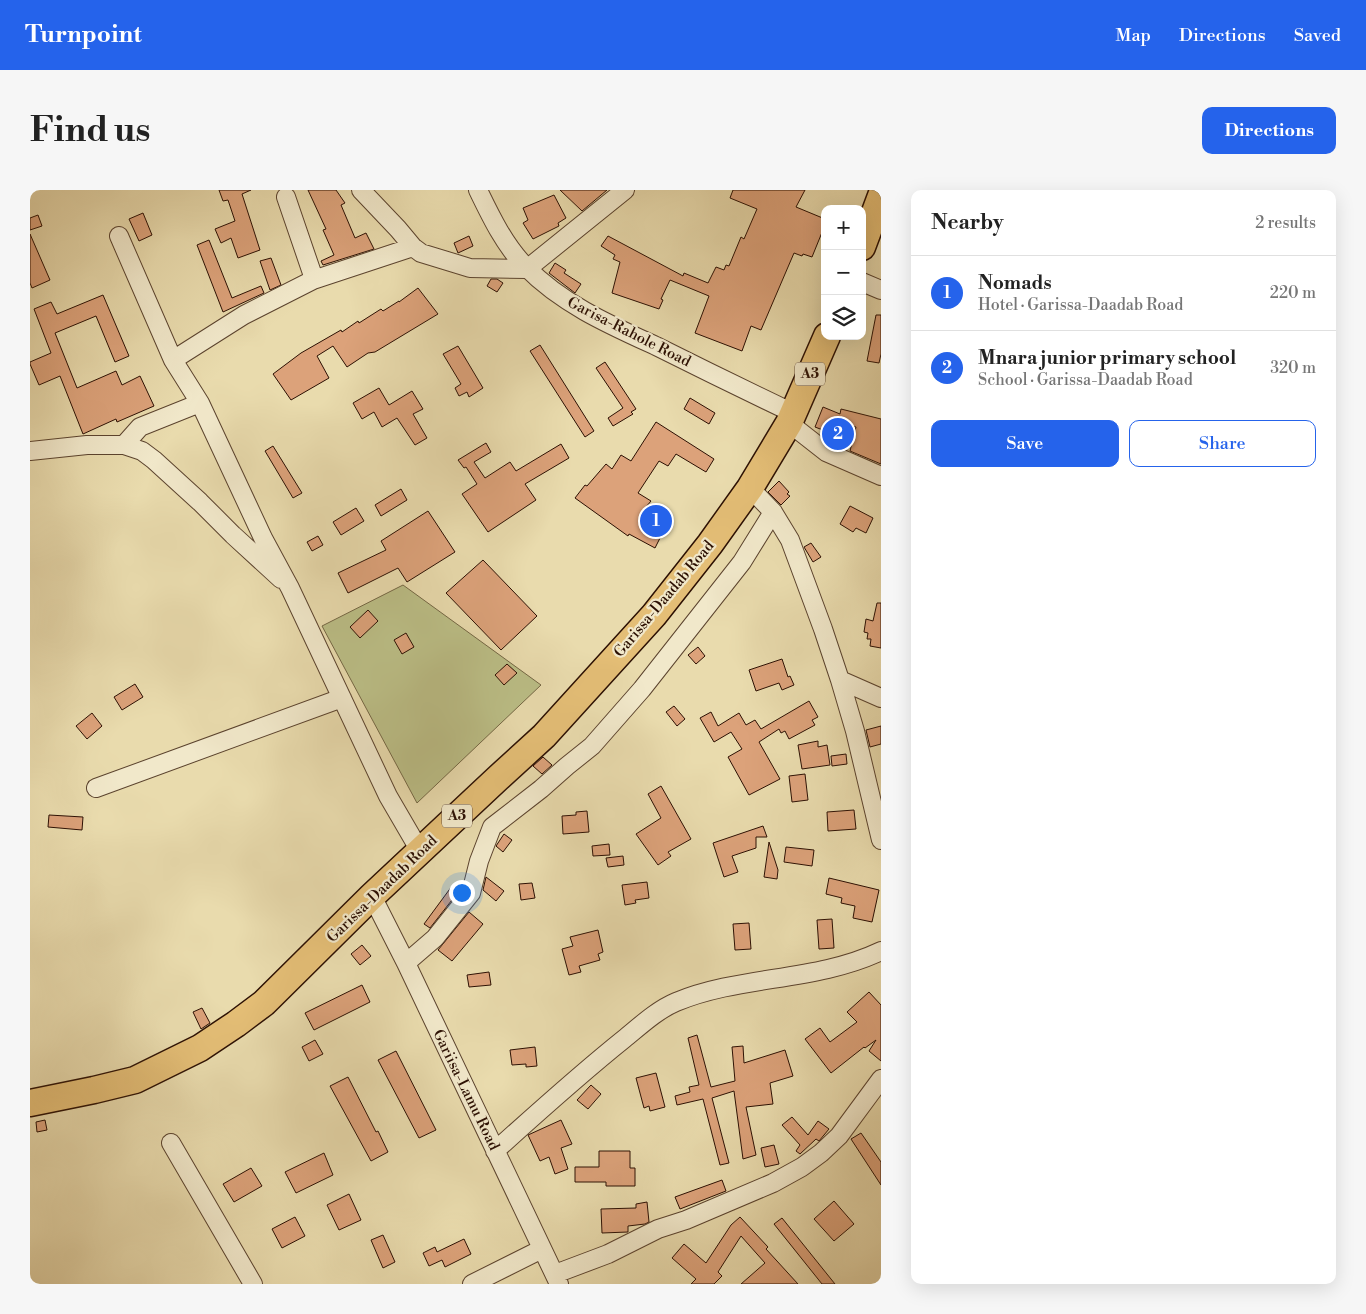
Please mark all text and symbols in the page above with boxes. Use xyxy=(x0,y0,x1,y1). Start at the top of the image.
text: Turnpoint xyxy=(25,20,142,50)
text: Map xyxy=(1115,24,1151,47)
text: Directions xyxy=(1179,24,1266,47)
text: Saved xyxy=(1294,24,1341,47)
button: Directions xyxy=(1202,107,1336,154)
text: Find us xyxy=(30,109,150,152)
map controls xyxy=(821,205,866,340)
button: + xyxy=(821,205,866,250)
text: Nearby xyxy=(931,210,1004,236)
text: 2 results xyxy=(1255,213,1316,233)
button: − xyxy=(821,250,866,295)
text: Nomads xyxy=(978,271,1052,295)
text: 1 xyxy=(943,283,951,303)
text: 220 m xyxy=(1270,283,1316,303)
street label: Garisa-Rahole Road xyxy=(564,293,694,372)
button: layers xyxy=(821,295,866,340)
text: Hotel · Garissa-Daadab Road xyxy=(978,295,1183,315)
text: Mnara junior primary school xyxy=(978,346,1236,370)
text: 2 xyxy=(942,358,952,378)
text: 320 m xyxy=(1270,358,1316,378)
road number: A3 xyxy=(795,362,825,385)
text: School · Garissa-Daadab Road xyxy=(978,370,1193,390)
pin: 2 xyxy=(822,415,854,453)
button: Save xyxy=(931,420,1119,467)
button: Share xyxy=(1129,420,1316,467)
pin: 1 xyxy=(640,502,672,540)
street label: Garissa-Daadab Road xyxy=(610,536,719,661)
road number: A3 xyxy=(442,804,472,828)
street label: Garissa-Daadab Road xyxy=(323,831,442,947)
your location xyxy=(449,880,475,906)
street label: Gariisa-Lamu Road xyxy=(428,1026,504,1154)

